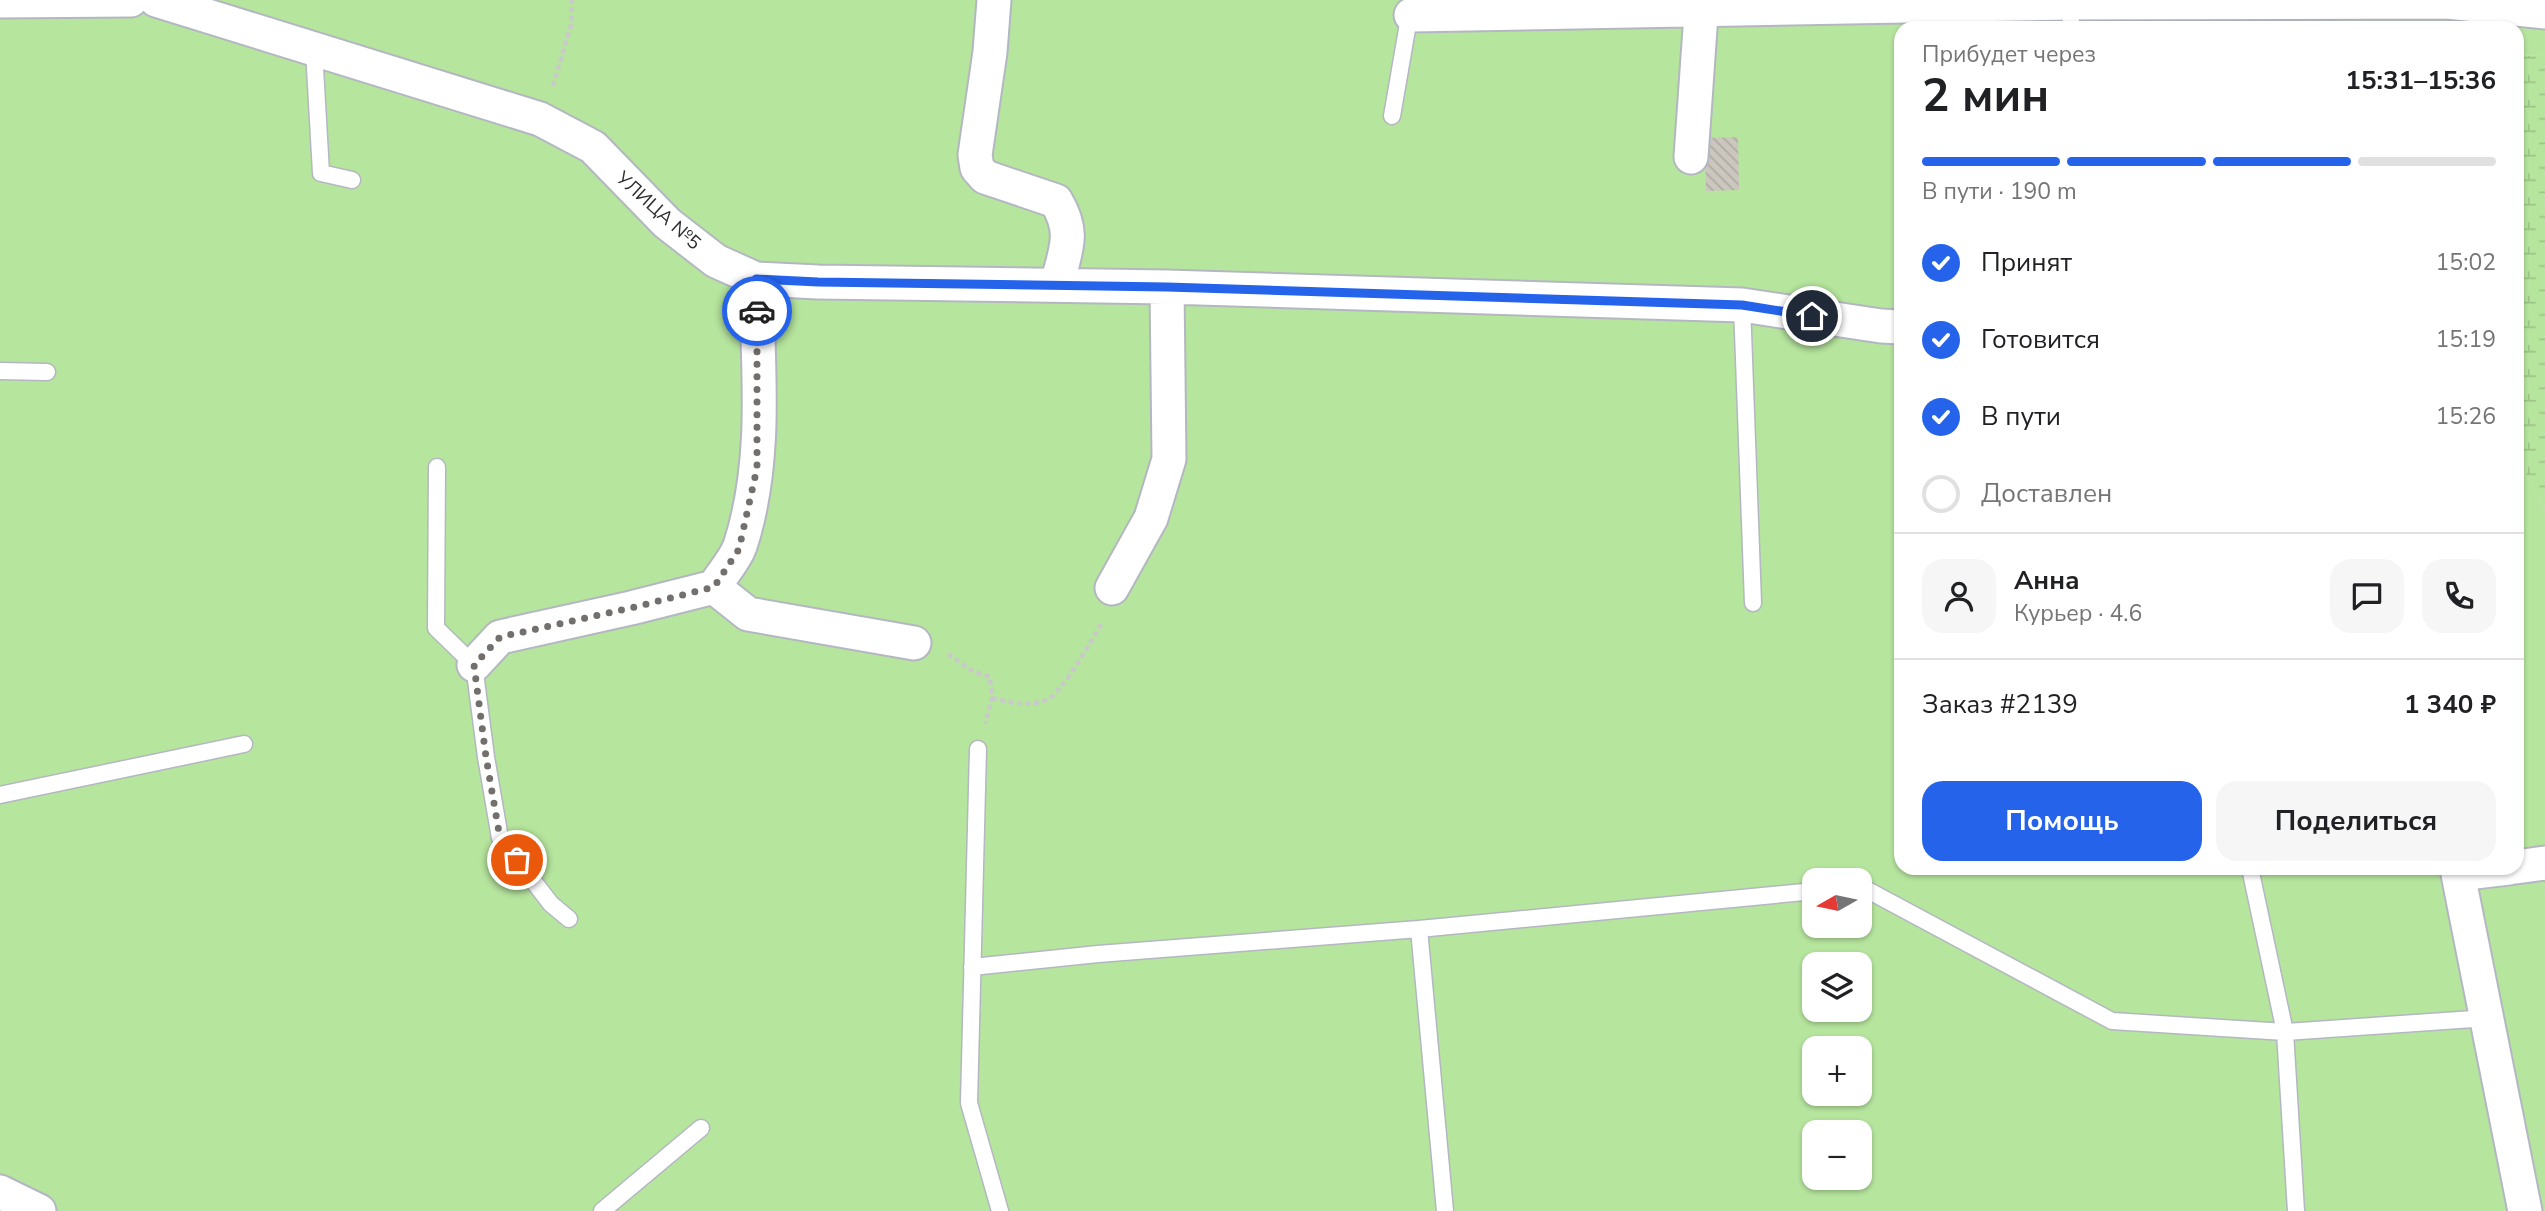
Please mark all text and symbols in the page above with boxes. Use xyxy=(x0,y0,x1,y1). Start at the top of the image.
text: Прибудет через xyxy=(1922,39,2096,70)
text: 15:31–15:36 xyxy=(2345,63,2496,98)
text: 2 мин xyxy=(1922,64,2049,127)
street label: УЛИЦА №5 xyxy=(609,165,706,256)
text: В пути · 190 m xyxy=(1922,176,2077,207)
icon: check xyxy=(1922,244,1960,282)
text: Принят xyxy=(1981,245,2072,280)
text: 15:02 xyxy=(2436,247,2496,278)
courier xyxy=(722,276,792,346)
pin xyxy=(1782,286,1842,346)
icon: car xyxy=(738,292,776,330)
icon: home xyxy=(1793,297,1831,335)
icon: check xyxy=(1922,321,1960,359)
text: Готовится xyxy=(1981,322,2100,357)
text: 15:19 xyxy=(2436,324,2496,355)
icon: check xyxy=(1922,398,1960,436)
text: В пути xyxy=(1981,399,2061,434)
text: 15:26 xyxy=(2436,401,2496,432)
text: Доставлен xyxy=(1981,476,2112,511)
button: person xyxy=(1922,559,1996,633)
button: chat xyxy=(2330,559,2404,633)
button: phone xyxy=(2422,559,2496,633)
text: Анна xyxy=(2014,563,2080,598)
text: Курьер · 4.6 xyxy=(2014,598,2142,629)
text: Заказ #2139 xyxy=(1922,687,2078,722)
text: 1 340 ₽ xyxy=(2404,687,2496,722)
button: Помощь xyxy=(1922,781,2202,861)
button: Поделиться xyxy=(2216,781,2496,861)
pin xyxy=(487,830,547,890)
icon: bag xyxy=(498,841,536,879)
north arrow xyxy=(1802,868,1872,938)
map controls xyxy=(1802,868,1872,1190)
button: layers xyxy=(1802,952,1872,1022)
button: + xyxy=(1802,1036,1872,1106)
button: − xyxy=(1802,1120,1872,1190)

